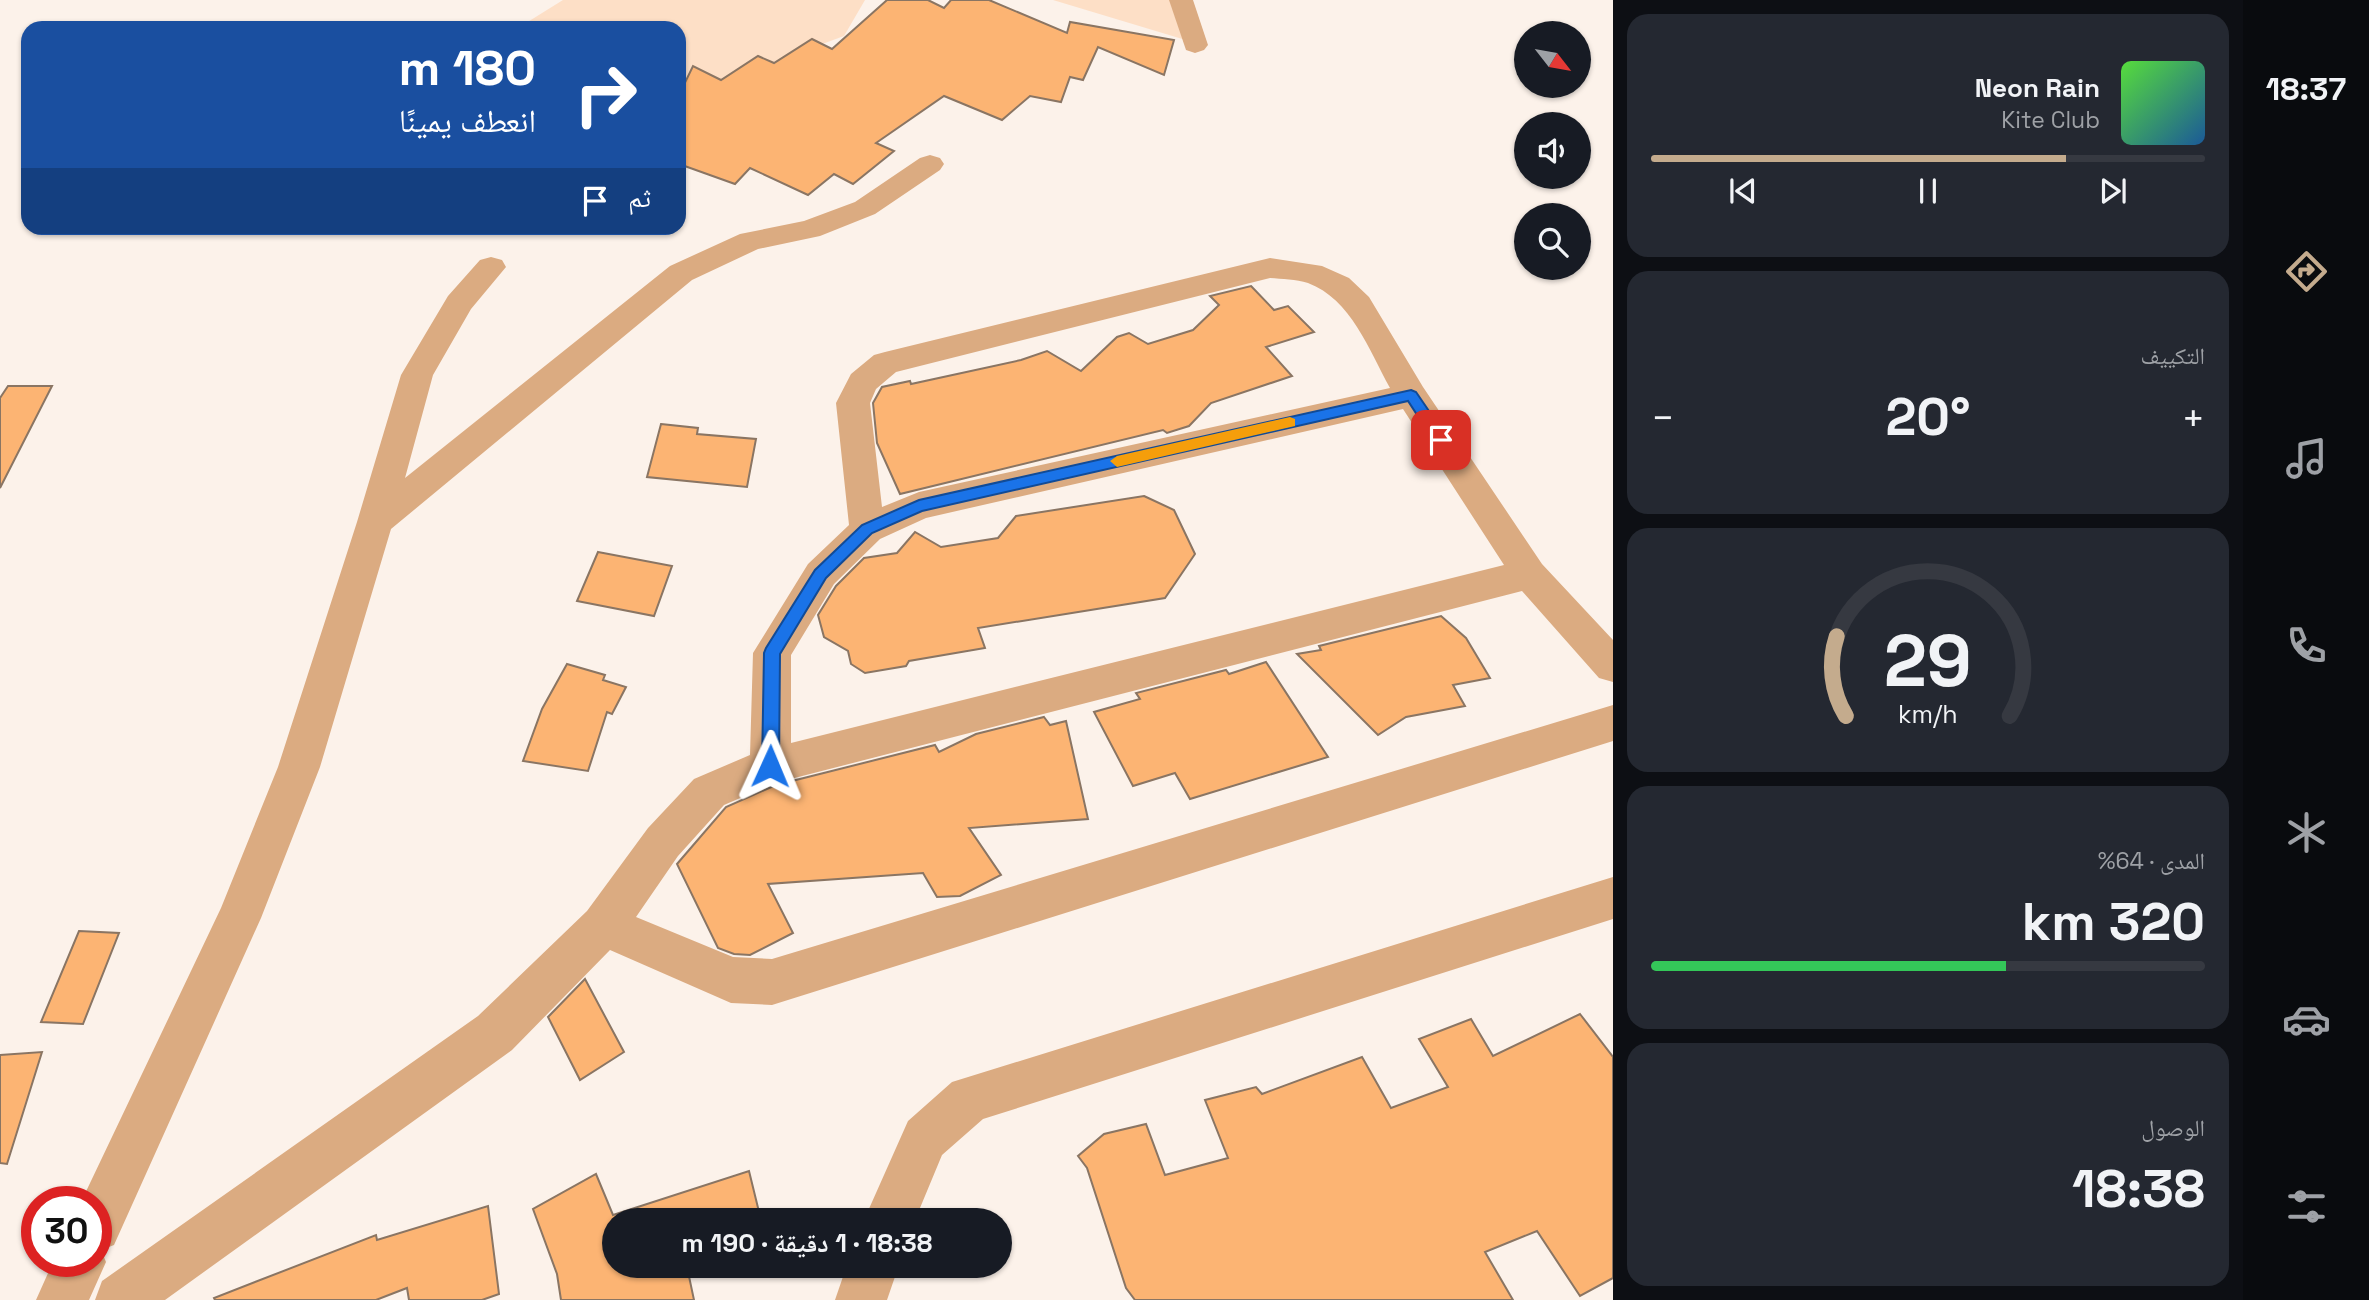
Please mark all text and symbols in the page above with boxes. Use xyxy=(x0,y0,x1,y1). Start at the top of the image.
north arrow xyxy=(1514,21,1591,98)
map controls xyxy=(1514,21,1591,280)
text: 180 m xyxy=(398,37,536,99)
icon: right xyxy=(560,49,651,140)
text: 18:37 xyxy=(2266,69,2346,109)
text: Neon Rain xyxy=(1975,71,2100,105)
text: انعطف يمينًا xyxy=(399,101,536,141)
text: Kite Club xyxy=(2001,105,2100,135)
button: sound xyxy=(1514,112,1591,189)
icon: previous xyxy=(1724,172,1762,210)
icon: pause xyxy=(1909,172,1947,210)
icon: next xyxy=(2094,172,2132,210)
text: ثم xyxy=(628,181,651,215)
icon: arrive xyxy=(576,182,614,220)
button: search xyxy=(1514,203,1591,280)
icon: directions xyxy=(2282,247,2331,296)
text: التكييف xyxy=(2140,341,2205,371)
text: 20° xyxy=(1885,384,1971,450)
text: − xyxy=(1651,394,1675,442)
text: + xyxy=(2181,394,2205,442)
pin xyxy=(1411,410,1471,470)
icon: arrive xyxy=(1422,421,1460,459)
icon: music xyxy=(2282,434,2331,483)
text: 29 xyxy=(1884,614,1972,707)
icon: phone xyxy=(2282,621,2331,670)
text: km/h xyxy=(1898,698,1958,730)
position arrow xyxy=(733,729,807,803)
icon: climate xyxy=(2282,808,2331,857)
text: المدى · 64% xyxy=(2098,846,2205,876)
text: 320 km xyxy=(2022,889,2205,955)
icon: car xyxy=(2282,995,2331,1044)
text: الوصول xyxy=(2141,1113,2205,1143)
text: 18:38 xyxy=(2072,1156,2205,1222)
icon: filters xyxy=(2282,1182,2331,1231)
speed limit sign: 30 xyxy=(21,1186,112,1277)
text: 18:38 · 1 دقيقة · 190 m xyxy=(682,1226,932,1260)

